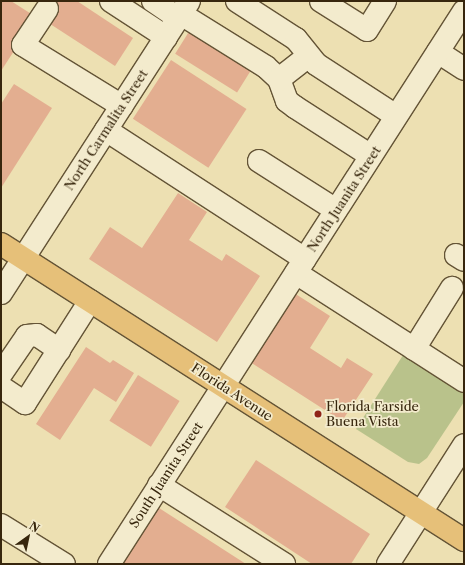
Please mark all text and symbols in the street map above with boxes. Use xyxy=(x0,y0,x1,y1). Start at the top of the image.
street label: North Carmalita Street xyxy=(61,67,151,193)
street label: North Juanita Street xyxy=(304,143,384,255)
street label: Florida Avenue xyxy=(188,360,276,424)
place label: Florida Farside Buena Vista xyxy=(326,399,419,430)
marker: Florida Farside Buena Vista xyxy=(313,409,323,419)
street label: South Juanita Street xyxy=(126,419,206,531)
north arrow xyxy=(8,517,48,557)
text: N xyxy=(27,518,42,535)

